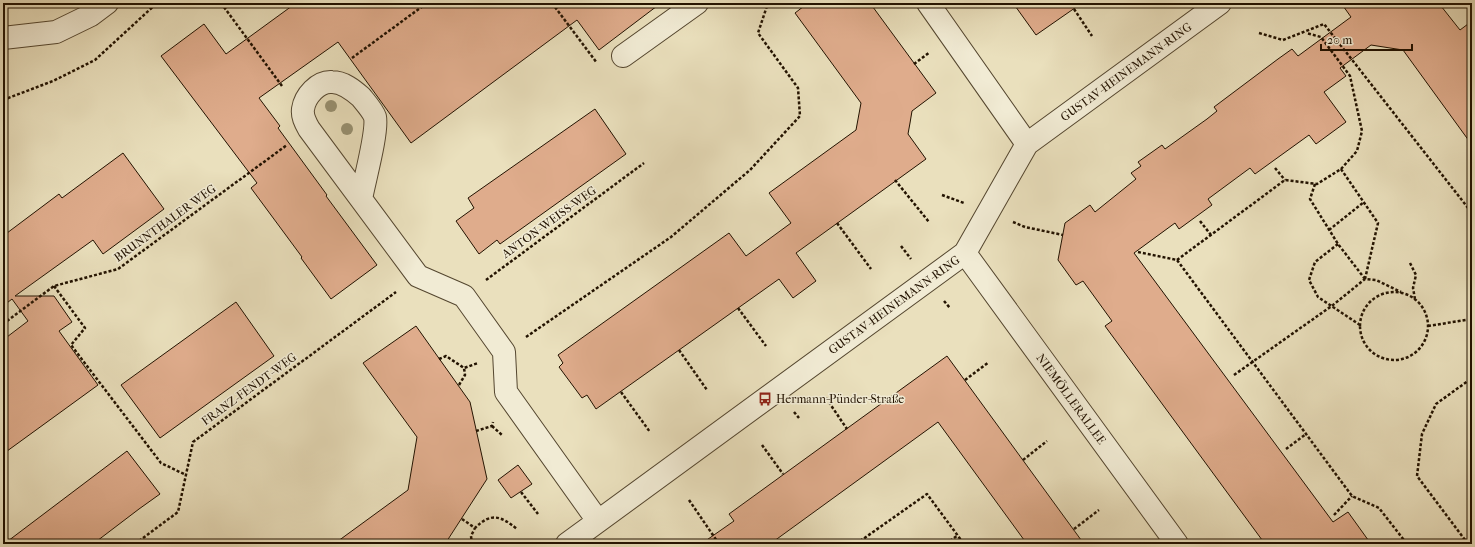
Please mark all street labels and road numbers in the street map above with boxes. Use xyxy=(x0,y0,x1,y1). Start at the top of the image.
street label: GUSTAV-HEINEMANN-RING xyxy=(1058,19,1195,124)
street label: BRUNNTHALER WEG xyxy=(111,181,219,265)
street label: ANTON-WEISS-WEG xyxy=(498,183,599,262)
street label: GUSTAV-HEINEMANN-RING xyxy=(826,252,963,357)
street label: FRANZ-FENDT-WEG xyxy=(199,350,300,428)
street label: NIEMÖLLERALLEE xyxy=(1033,350,1109,447)

